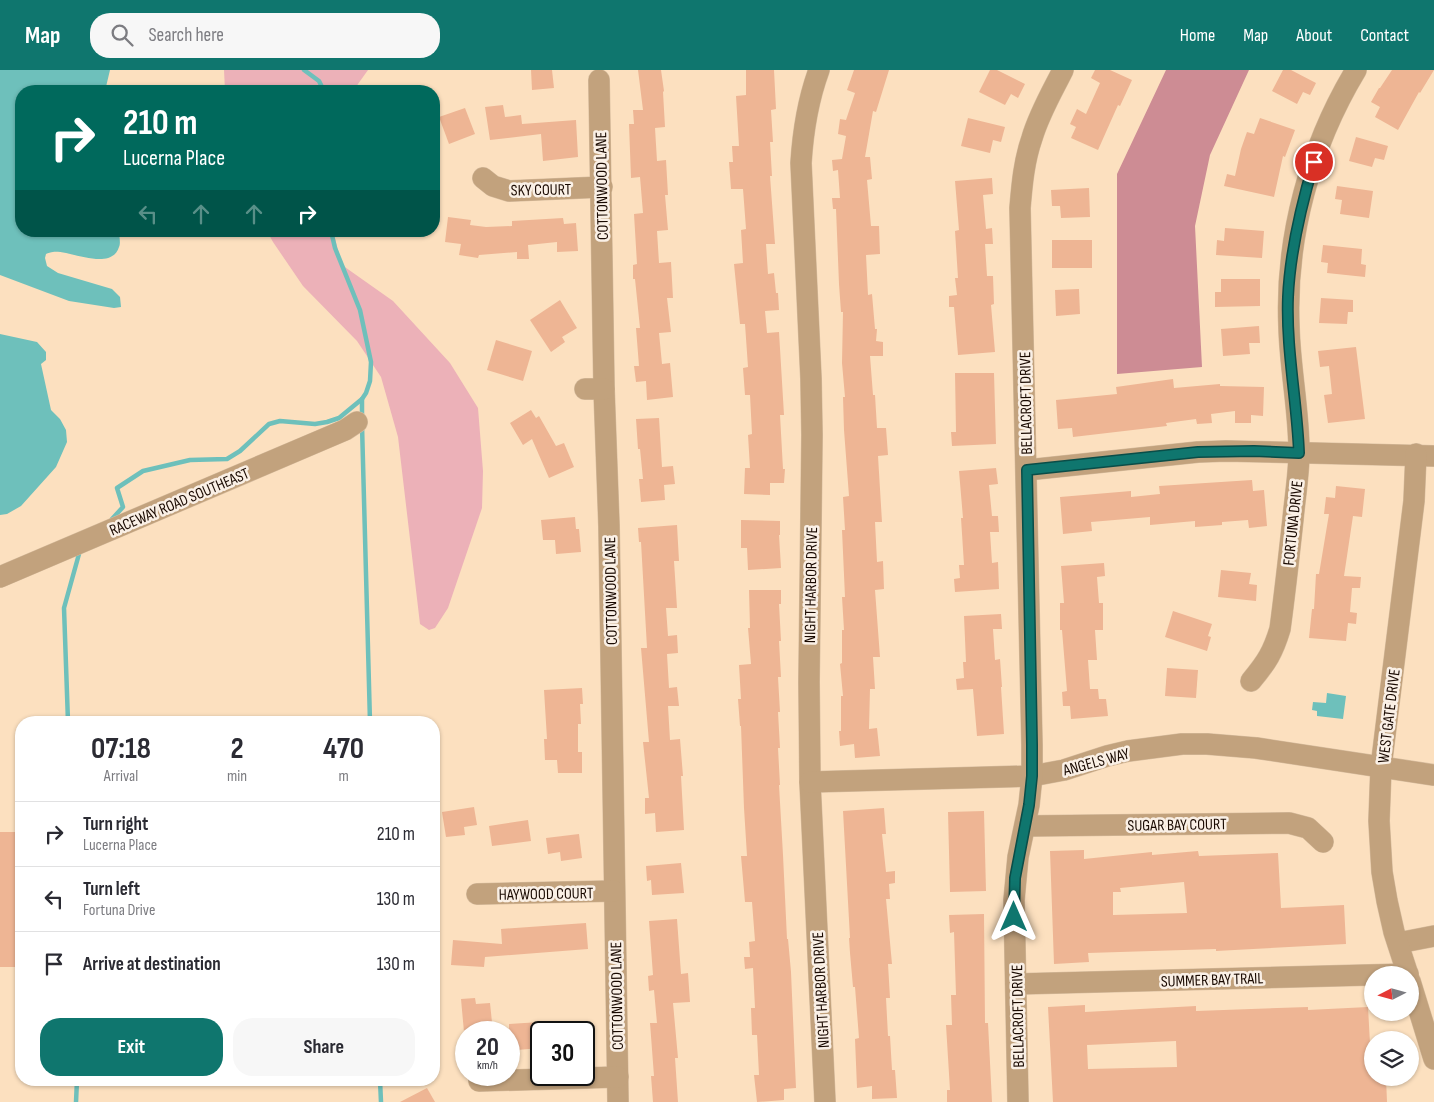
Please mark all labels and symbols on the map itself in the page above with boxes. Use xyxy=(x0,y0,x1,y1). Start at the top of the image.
street label: COTTONWOOD LANE xyxy=(592,132,613,240)
pin xyxy=(1293,141,1335,183)
street label: SKY COURT xyxy=(511,180,572,201)
street label: BELLACROFT DRIVE xyxy=(1016,351,1037,455)
street label: RACEWAY ROAD SOUTHEAST xyxy=(107,464,253,540)
street label: FORTUNA DRIVE xyxy=(1280,480,1307,567)
street label: NIGHT HARBOR DRIVE xyxy=(801,527,822,643)
street label: COTTONWOOD LANE xyxy=(601,537,622,645)
street label: WEST GATE DRIVE xyxy=(1374,668,1405,764)
street label: ANGELS WAY xyxy=(1060,744,1132,781)
street label: SUGAR BAY COURT xyxy=(1127,815,1227,836)
street label: HAYWOOD COURT xyxy=(499,884,594,905)
position arrow xyxy=(987,890,1039,942)
street label: NIGHT HARBOR DRIVE xyxy=(809,931,834,1048)
street label: COTTONWOOD LANE xyxy=(607,942,628,1050)
street label: BELLACROFT DRIVE xyxy=(1008,964,1029,1068)
north arrow xyxy=(1364,966,1419,1021)
street label: SUMMER BAY TRAIL xyxy=(1160,969,1264,992)
speed limit sign: 30 xyxy=(530,1021,595,1086)

